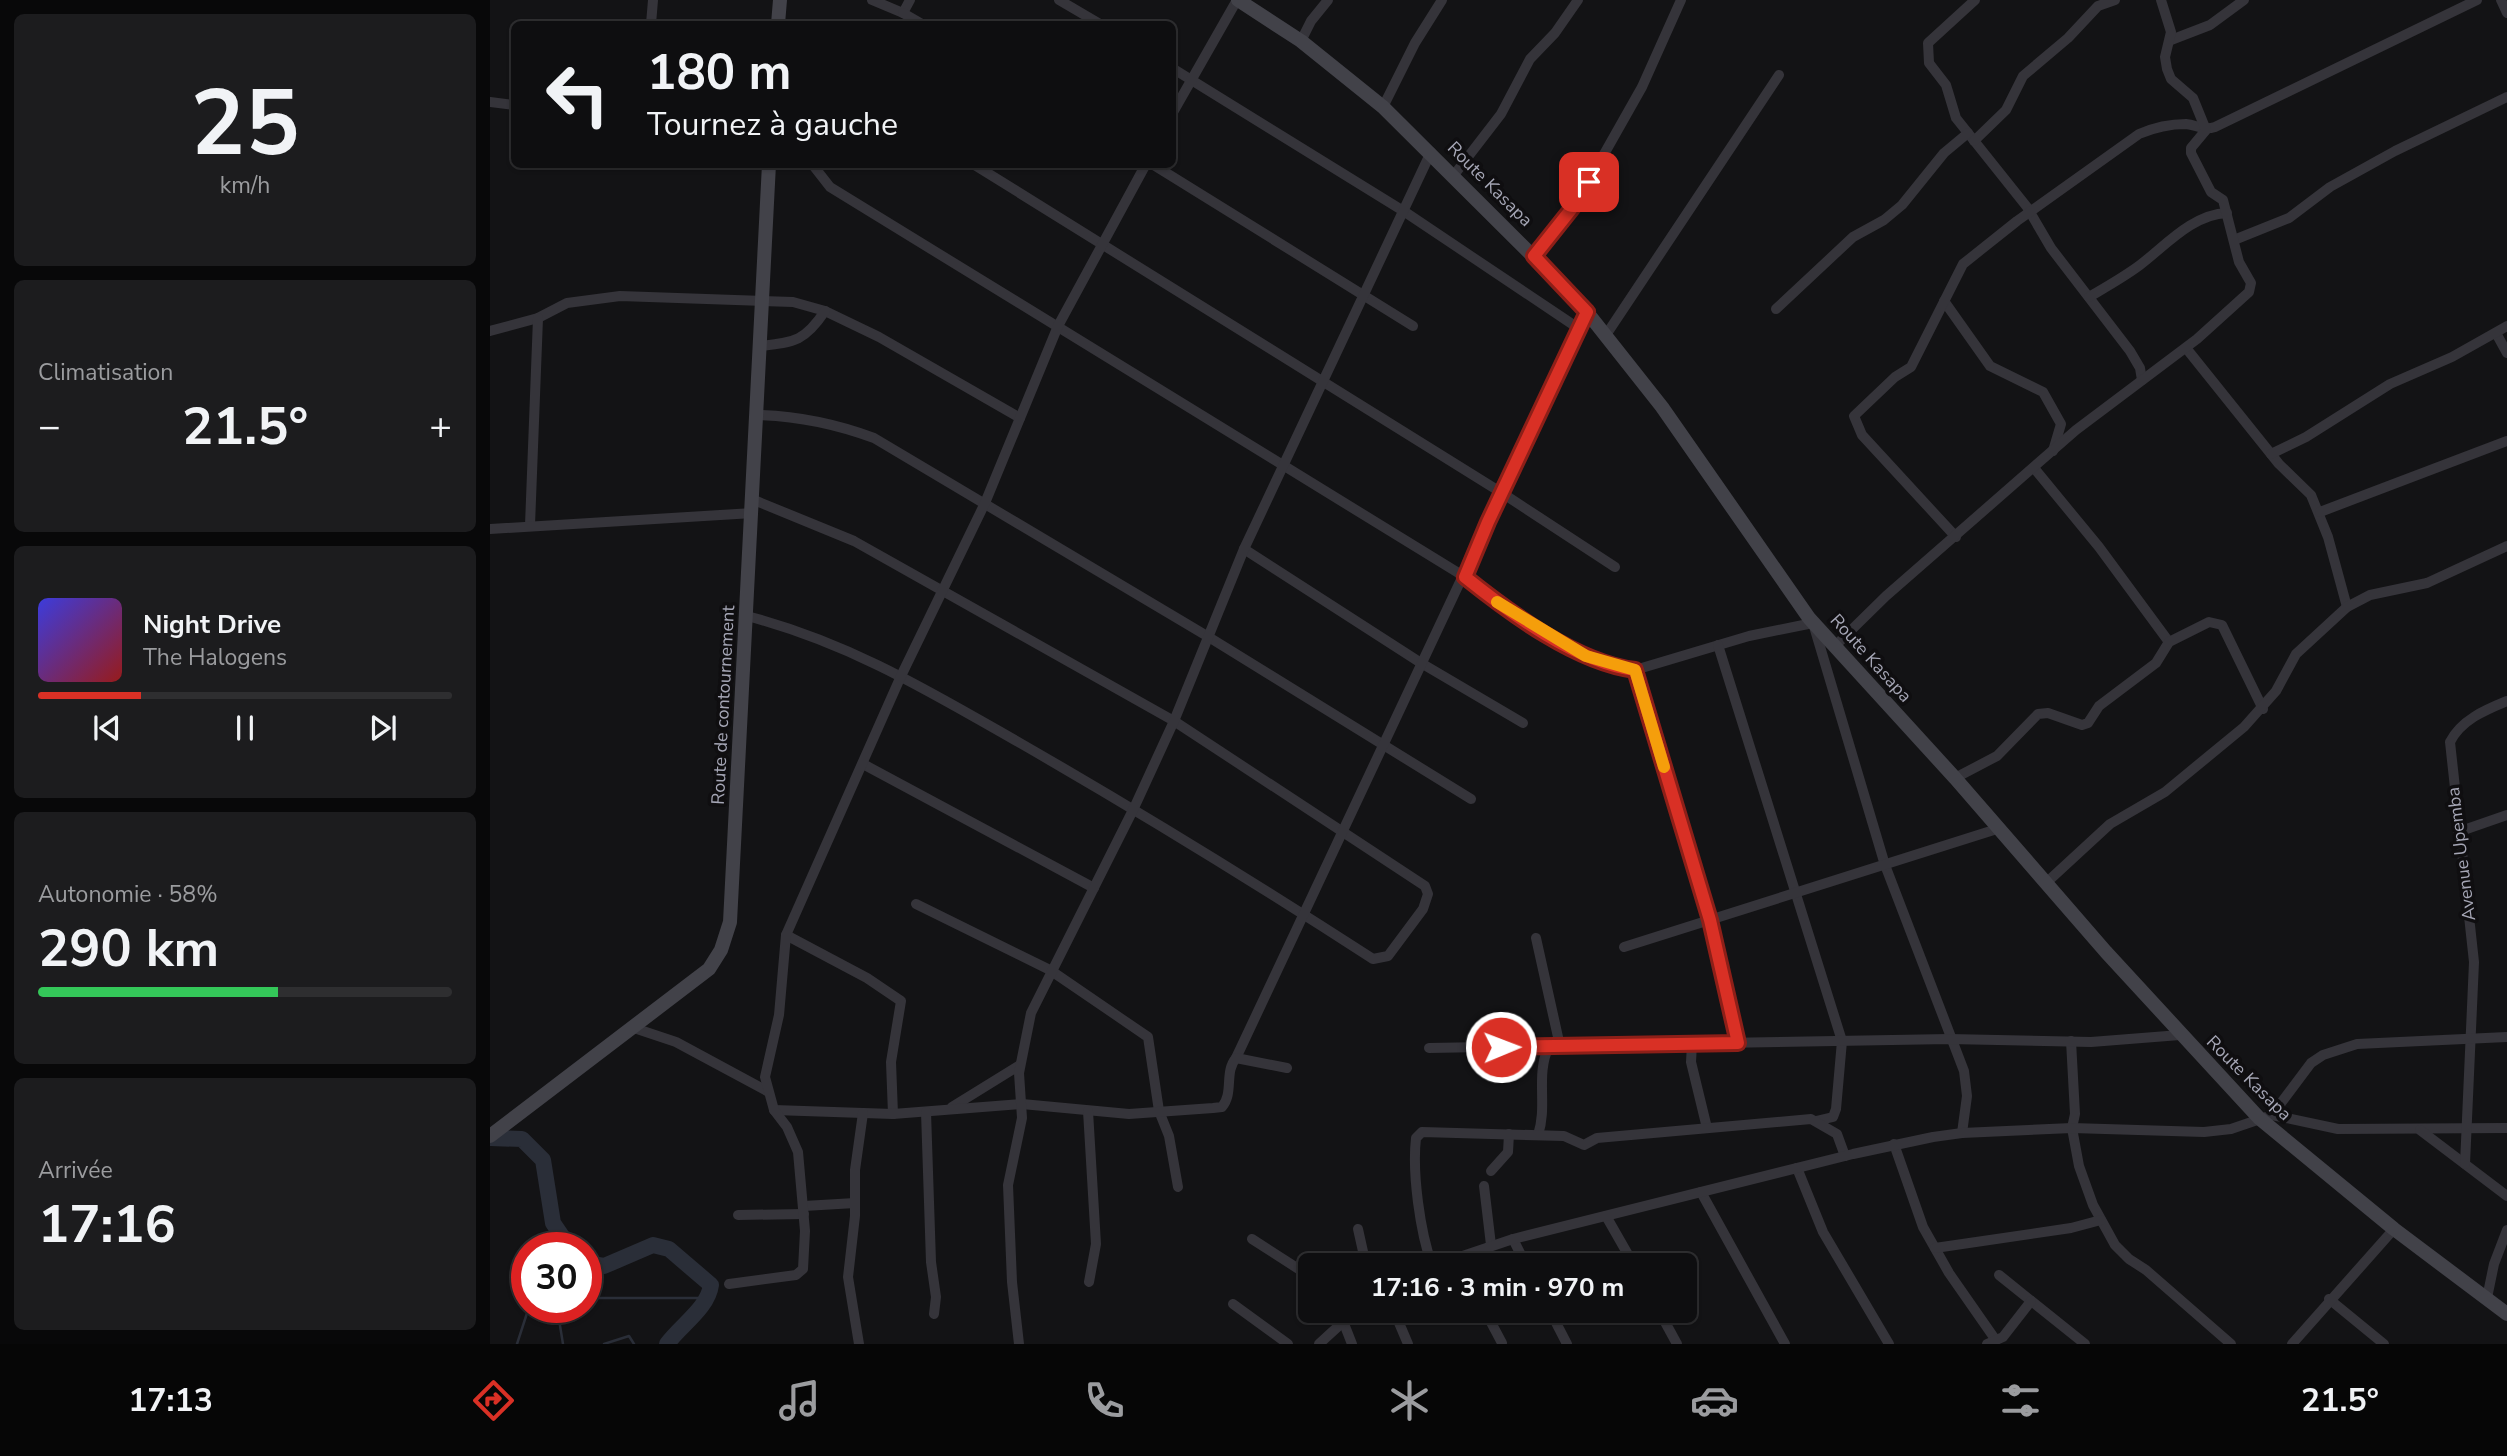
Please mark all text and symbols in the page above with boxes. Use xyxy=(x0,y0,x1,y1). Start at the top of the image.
text: 180 m xyxy=(647,39,791,106)
icon: left xyxy=(532,49,623,140)
text: 25 xyxy=(190,62,300,186)
text: Tournez à gauche xyxy=(647,103,898,146)
street label: Route Kasapa xyxy=(1442,136,1538,232)
pin xyxy=(1559,152,1619,212)
icon: arrive xyxy=(1570,163,1608,201)
text: km/h xyxy=(220,170,270,201)
text: Climatisation xyxy=(38,357,173,388)
text: 21.5° xyxy=(182,391,308,462)
text: − xyxy=(38,401,61,452)
text: + xyxy=(429,401,452,452)
street label: Route de contournement xyxy=(706,604,740,805)
text: Night Drive xyxy=(143,607,281,642)
street label: Route Kasapa xyxy=(1825,609,1917,707)
text: The Halogens xyxy=(143,642,287,673)
icon: previous xyxy=(88,709,126,747)
icon: pause xyxy=(226,709,264,747)
icon: next xyxy=(364,709,402,747)
street label: Avenue Upemba xyxy=(2441,786,2481,922)
text: Autonomie · 58% xyxy=(38,879,218,910)
text: 290 km xyxy=(38,913,219,984)
position arrow xyxy=(1464,1010,1538,1084)
street label: Route Kasapa xyxy=(2201,1030,2297,1126)
text: Arrivée xyxy=(38,1155,113,1186)
text: 17:16 xyxy=(38,1189,176,1260)
speed limit sign: 30 xyxy=(511,1232,602,1323)
text: 17:16 · 3 min · 970 m xyxy=(1371,1270,1624,1305)
icon: directions xyxy=(469,1376,518,1425)
icon: music xyxy=(775,1376,824,1425)
icon: phone xyxy=(1080,1376,1129,1425)
icon: climate xyxy=(1385,1376,1434,1425)
icon: car xyxy=(1690,1376,1739,1425)
icon: filters xyxy=(1996,1376,2045,1425)
text: 17:13 xyxy=(128,1379,213,1422)
text: 21.5° xyxy=(2301,1379,2379,1422)

